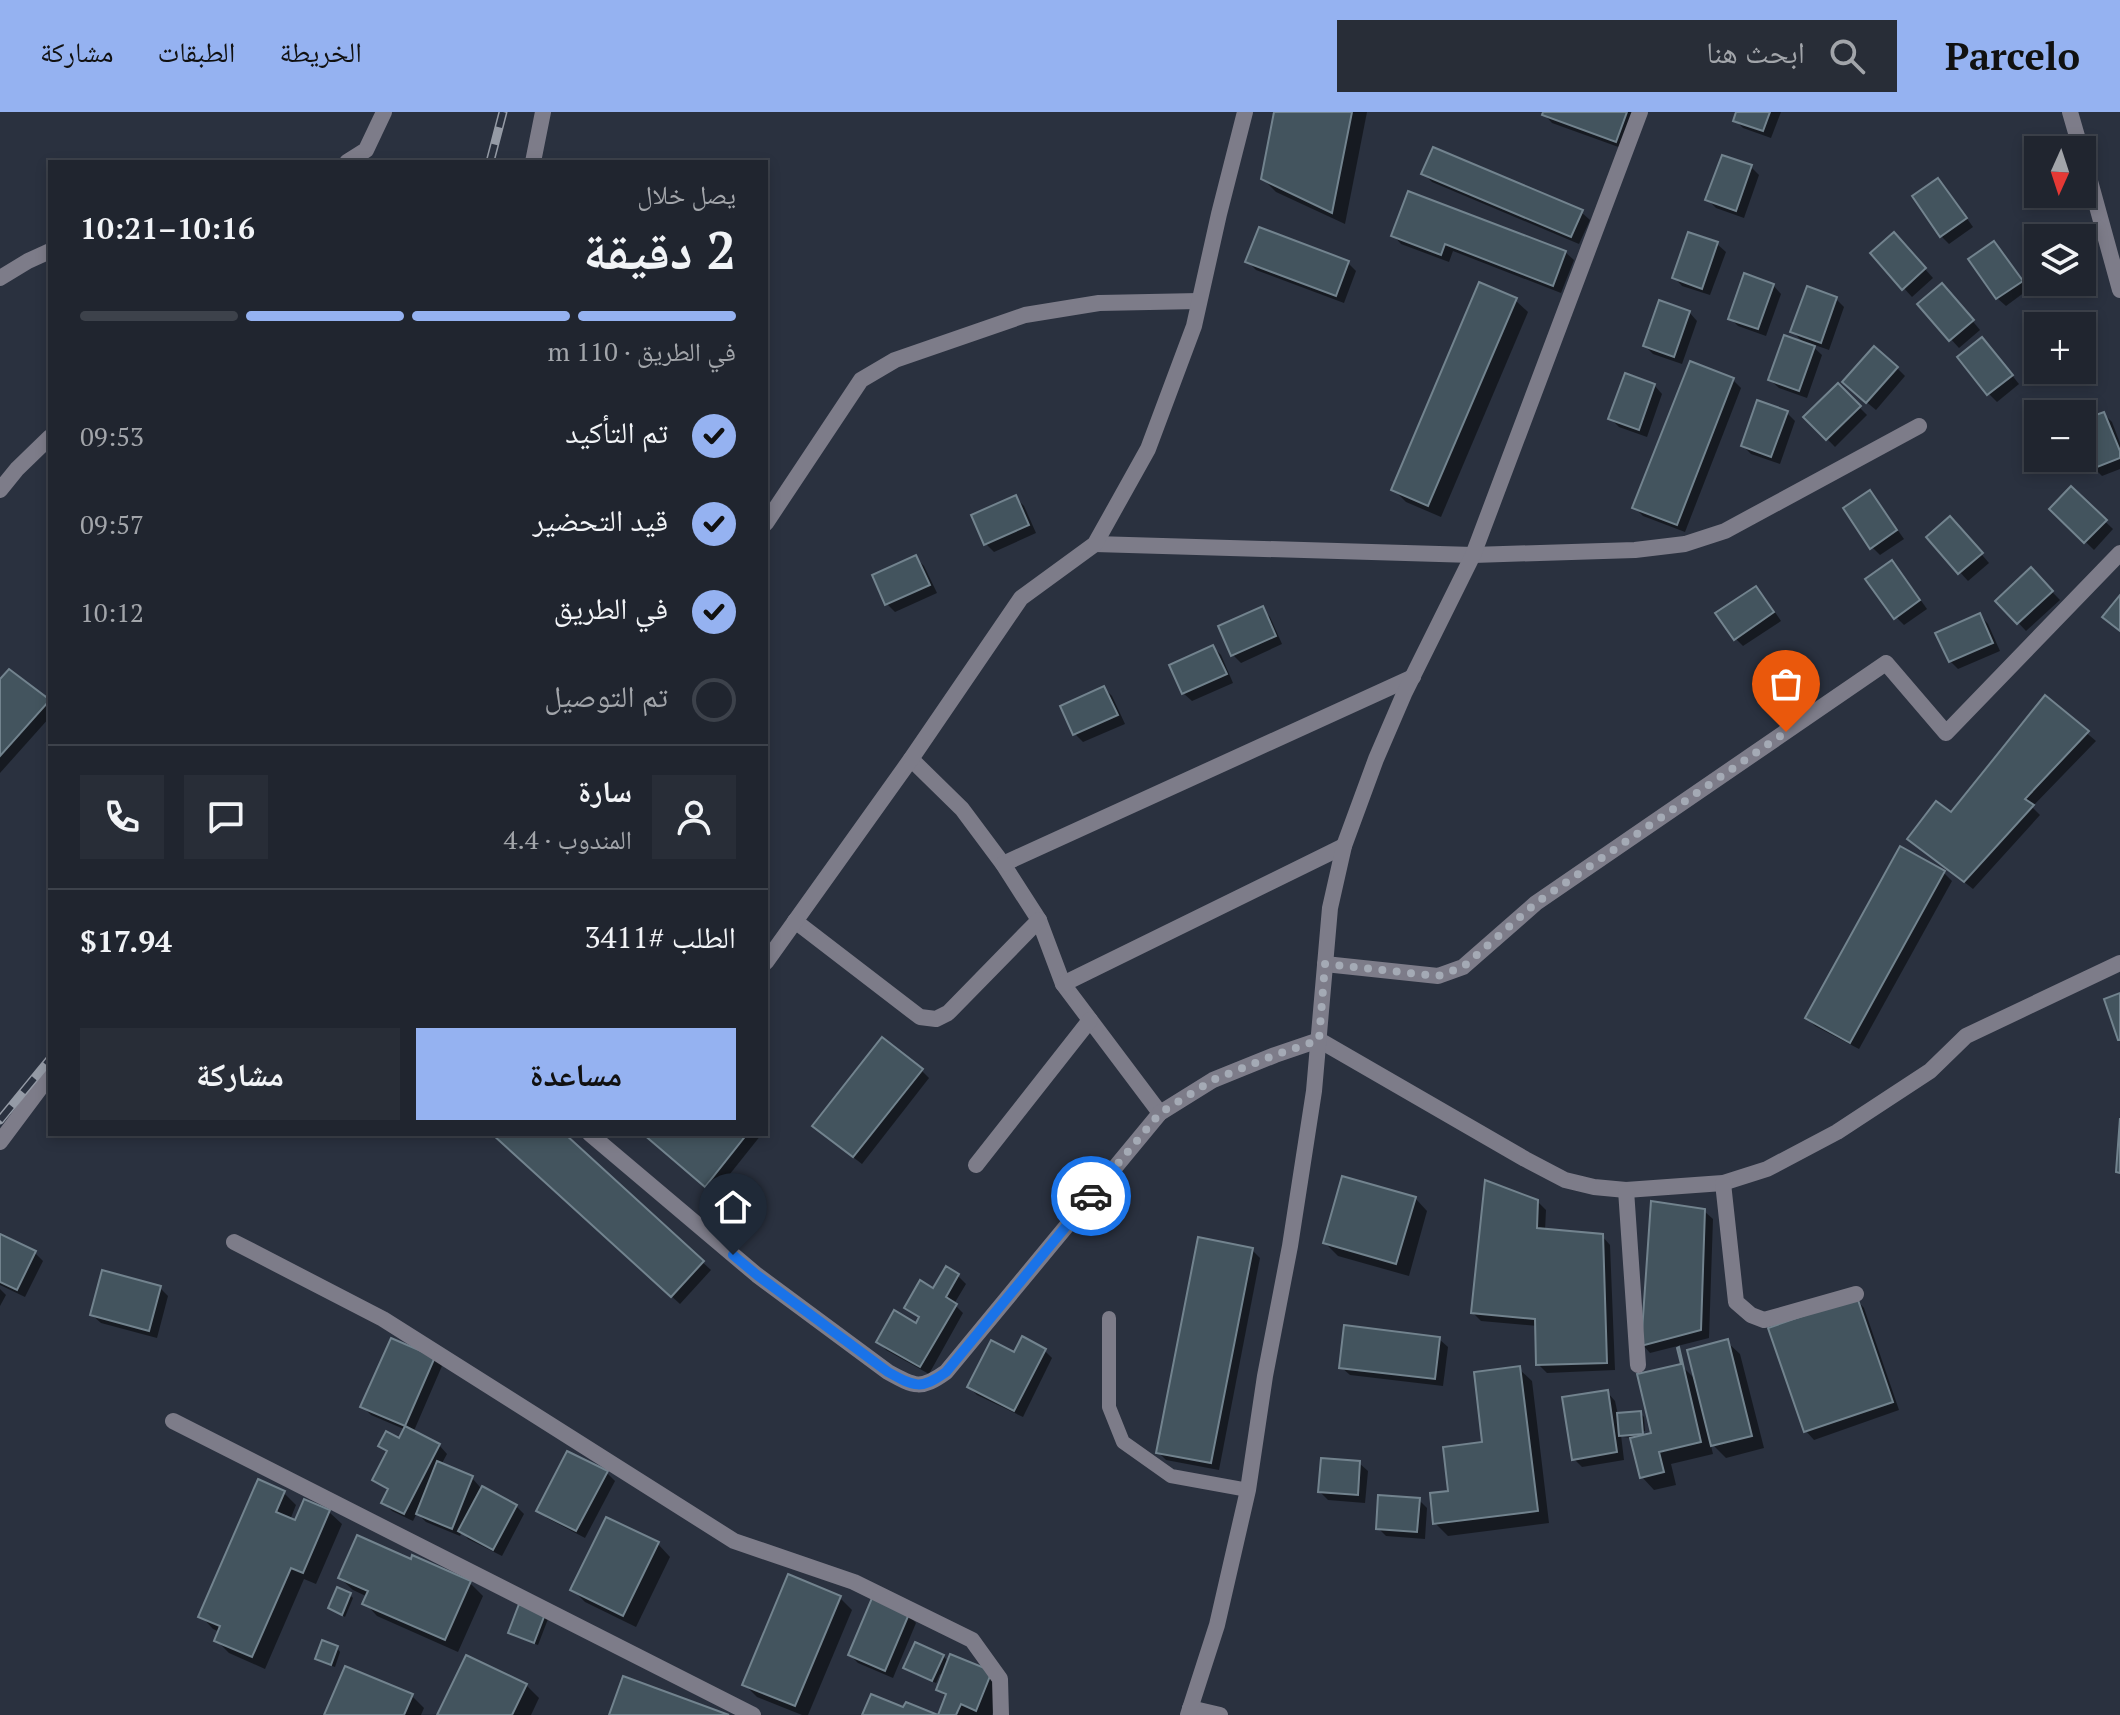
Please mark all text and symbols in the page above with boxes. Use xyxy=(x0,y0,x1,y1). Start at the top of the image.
search box xyxy=(1337,20,1897,92)
text: Parcelo xyxy=(1945,31,2080,81)
text: ابحث هنا xyxy=(1706,32,1805,72)
text: مشاركة xyxy=(40,33,114,70)
text: الطبقات xyxy=(158,33,235,70)
text: الخريطة xyxy=(279,33,362,70)
icon: search xyxy=(1825,34,1869,78)
north arrow xyxy=(2024,136,2096,208)
map controls xyxy=(2024,136,2096,472)
text: يصل خلال xyxy=(637,177,736,211)
text: 10:16–10:21 xyxy=(80,208,255,248)
text: 2 دقيقة xyxy=(583,215,736,284)
button: layers xyxy=(2024,224,2096,296)
button: + xyxy=(2024,312,2096,384)
text: في الطريق · 110 m xyxy=(547,334,736,368)
button: − xyxy=(2024,400,2096,472)
text: تم التأكيد xyxy=(565,412,668,452)
icon: check xyxy=(692,414,736,458)
text: 09:53 xyxy=(80,419,144,453)
text: قيد التحضير xyxy=(533,500,668,540)
icon: check xyxy=(692,502,736,546)
text: 09:57 xyxy=(80,507,144,541)
text: في الطريق xyxy=(553,588,668,628)
icon: check xyxy=(692,590,736,634)
text: 10:12 xyxy=(80,595,144,629)
pin xyxy=(1752,650,1820,732)
icon: bag xyxy=(1764,662,1808,706)
text: تم التوصيل xyxy=(544,676,668,716)
text: سارة xyxy=(578,771,632,811)
button: phone xyxy=(80,775,164,859)
button: chat xyxy=(184,775,268,859)
button: person xyxy=(652,775,736,859)
text: المندوب · 4.4 xyxy=(504,822,632,856)
text: الطلب #3411 xyxy=(585,917,736,957)
text: $17.94 xyxy=(80,921,172,961)
button: مشاركة xyxy=(80,1028,400,1120)
button: مساعدة xyxy=(416,1028,736,1120)
courier xyxy=(1051,1156,1131,1236)
pin xyxy=(699,1173,767,1255)
icon: car xyxy=(1069,1174,1113,1218)
icon: home xyxy=(711,1185,755,1229)

